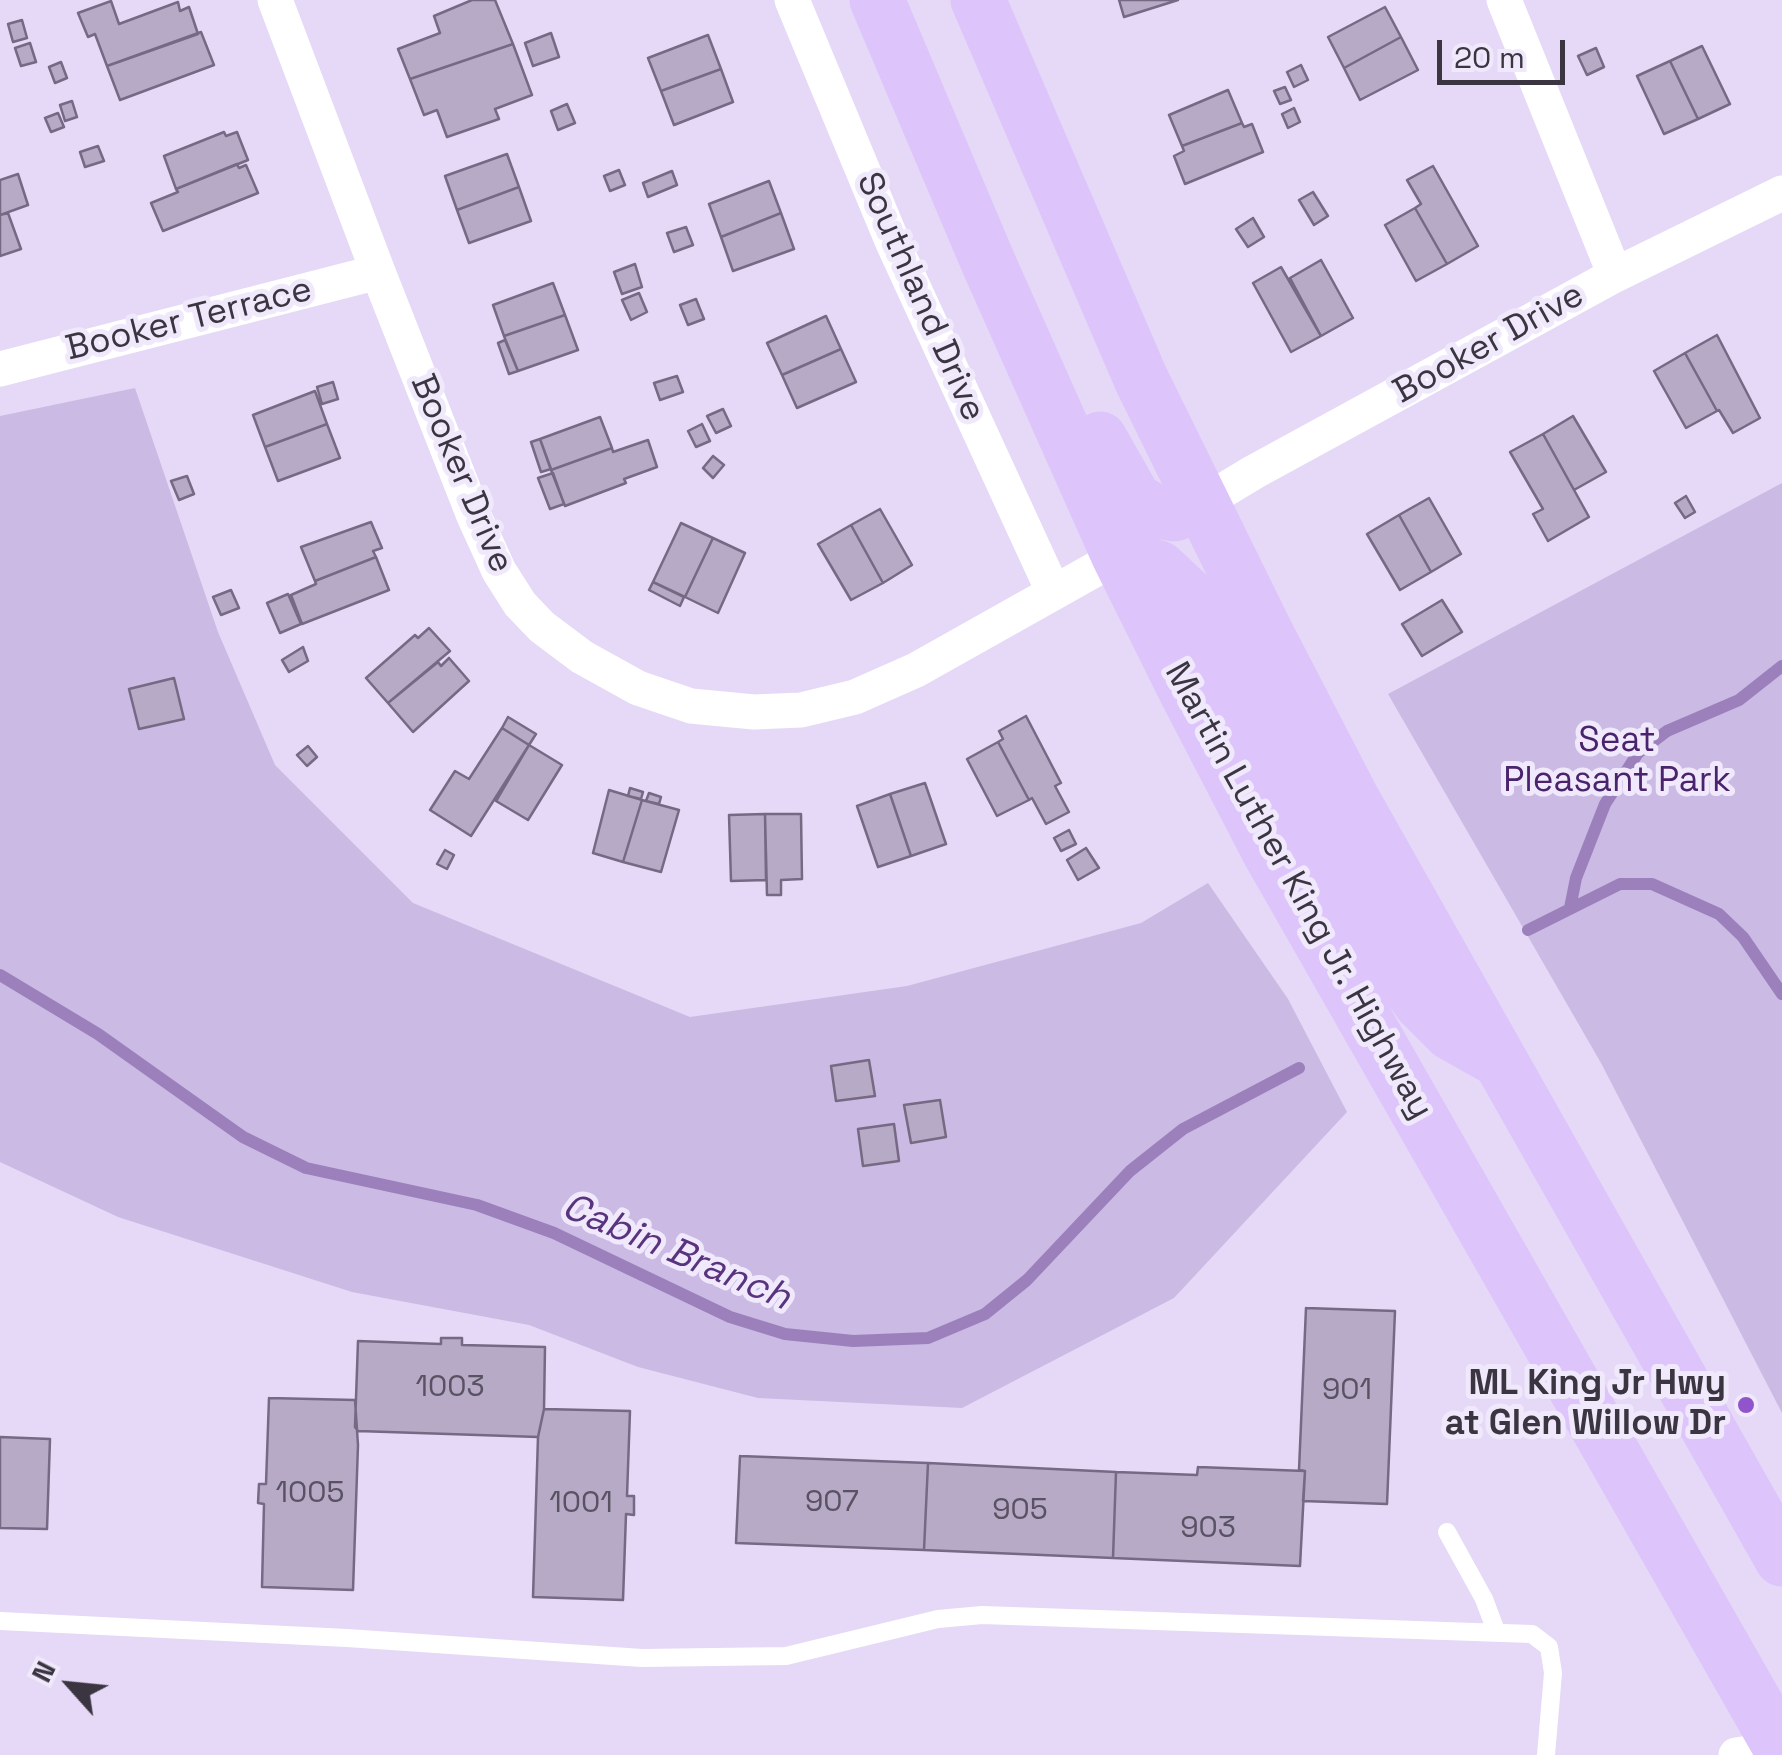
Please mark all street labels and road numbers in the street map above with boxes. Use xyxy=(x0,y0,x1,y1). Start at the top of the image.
street label: Southland Drive xyxy=(846,166,994,428)
street label: Booker Terrace xyxy=(62,269,316,371)
street label: Booker Drive xyxy=(1387,274,1591,414)
street label: Booker Drive xyxy=(400,369,522,579)
street label: Martin Luther King Jr. Highway xyxy=(1155,655,1441,1127)

